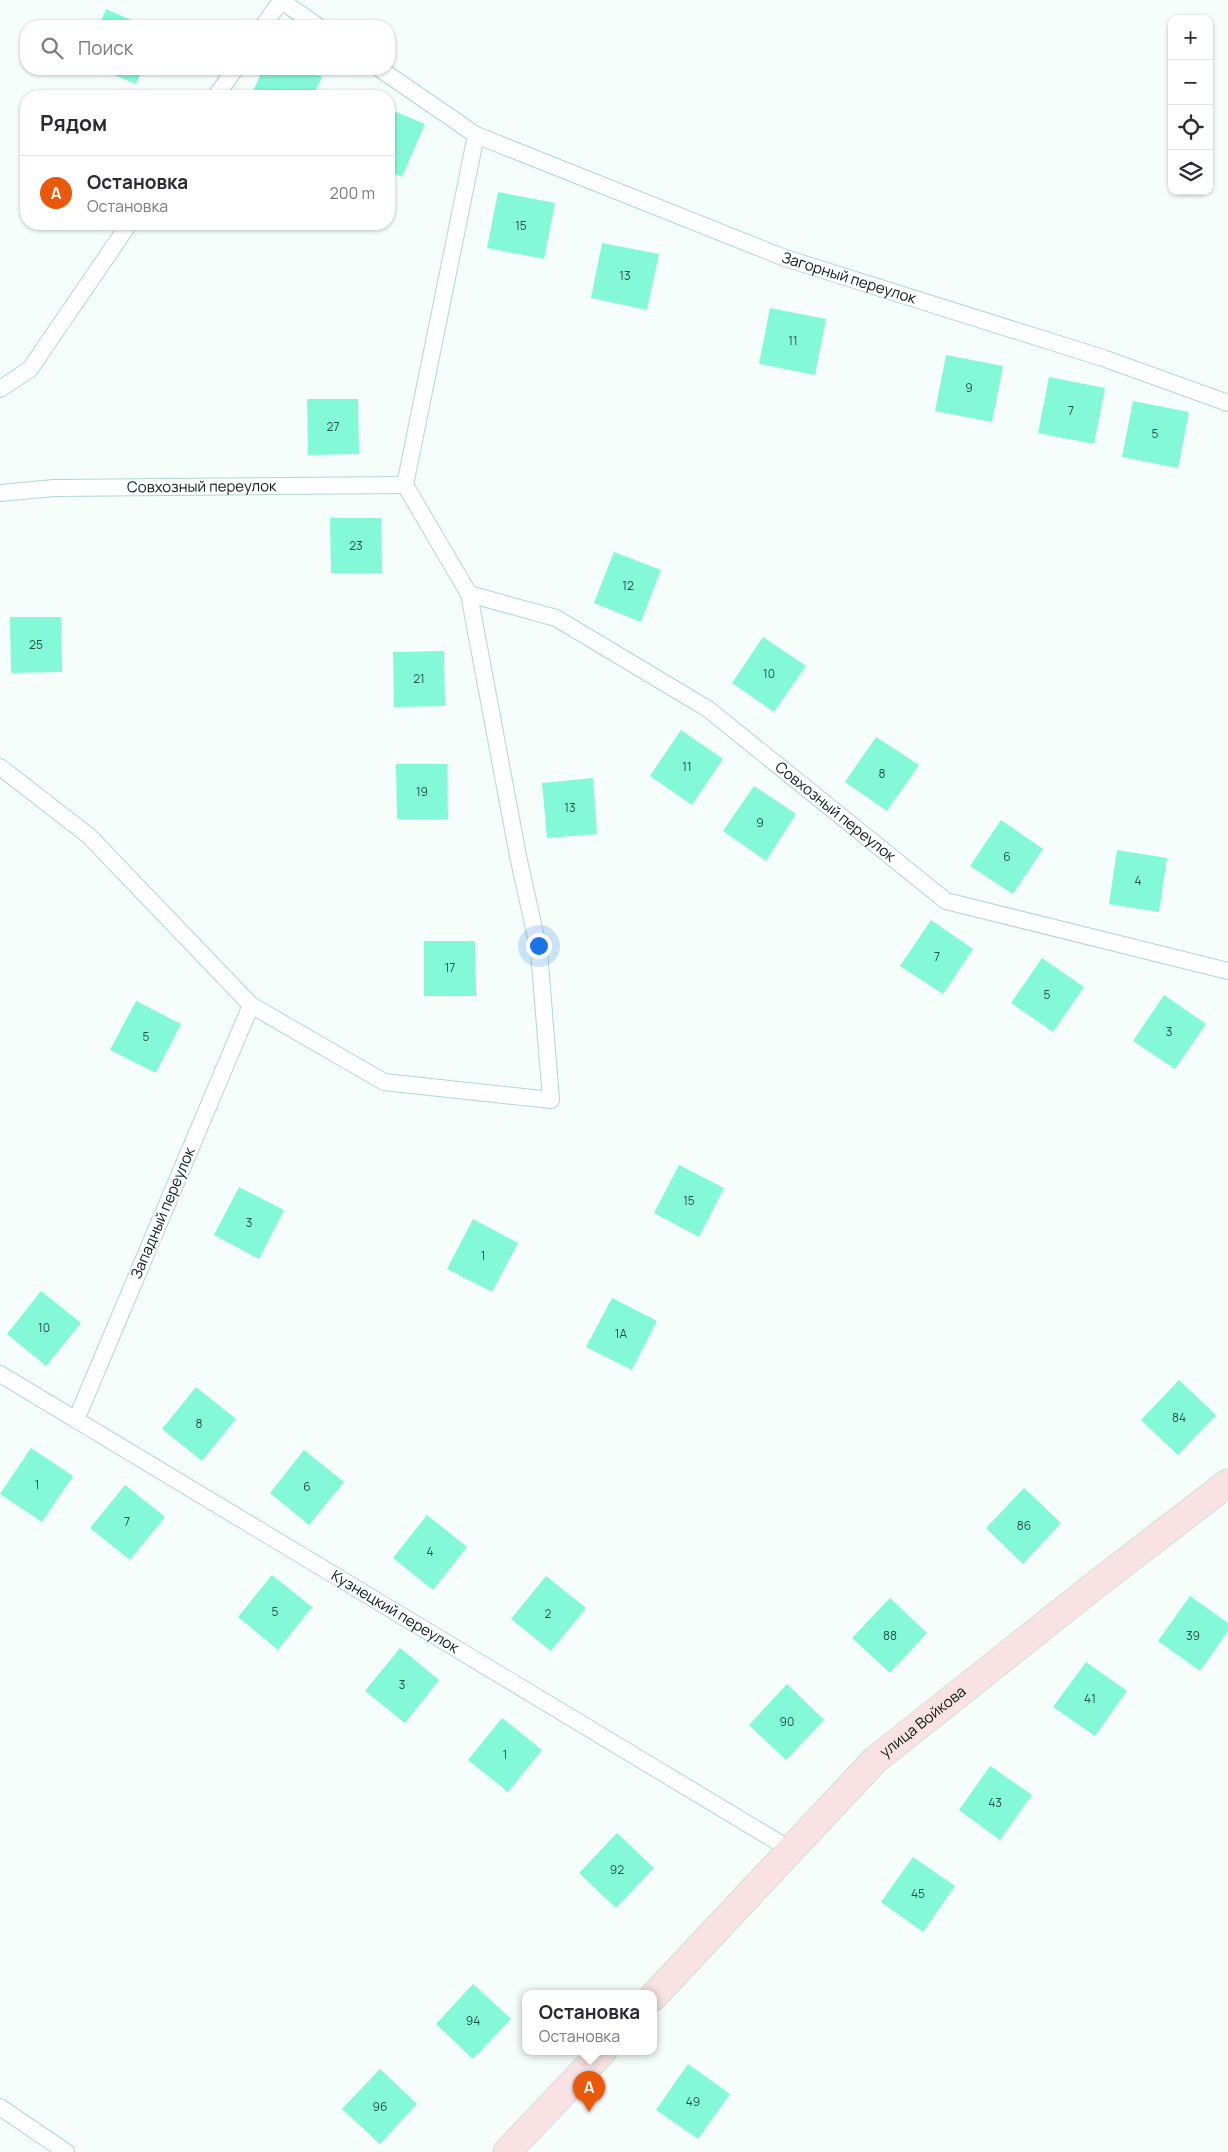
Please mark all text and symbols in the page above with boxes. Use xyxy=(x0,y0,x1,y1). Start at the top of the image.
map controls xyxy=(1168,15,1213,195)
button: + xyxy=(1168,15,1213,60)
search box xyxy=(20,20,395,75)
icon: search xyxy=(38,34,66,62)
text: Поиск xyxy=(78,35,133,61)
button: − xyxy=(1168,60,1213,105)
button: locate xyxy=(1168,105,1213,150)
text: Рядом xyxy=(40,109,107,137)
button: layers xyxy=(1168,150,1213,195)
text: Остановка xyxy=(87,169,188,195)
text: A xyxy=(51,182,61,204)
text: 200 m xyxy=(330,182,375,204)
text: Остановка xyxy=(87,195,168,217)
house number: 15 xyxy=(515,217,527,234)
street label: Загорный переулок xyxy=(779,247,919,309)
house number: 13 xyxy=(619,267,631,284)
house number: 11 xyxy=(788,332,798,349)
house number: 9 xyxy=(965,379,973,396)
house number: 7 xyxy=(1068,402,1074,419)
house number: 27 xyxy=(327,418,339,435)
house number: 5 xyxy=(1152,425,1159,442)
street label: Совхозный переулок xyxy=(127,475,277,497)
house number: 23 xyxy=(349,537,363,554)
house number: 12 xyxy=(622,577,634,594)
house number: 25 xyxy=(29,636,43,653)
house number: 10 xyxy=(763,665,775,682)
house number: 21 xyxy=(413,670,425,687)
street label: Совхозный переулок xyxy=(771,756,901,867)
house number: 11 xyxy=(682,758,692,775)
house number: 8 xyxy=(879,765,886,782)
house number: 19 xyxy=(416,783,428,800)
house number: 13 xyxy=(564,799,576,816)
house number: 9 xyxy=(756,814,764,831)
house number: 6 xyxy=(1003,848,1011,865)
house number: 4 xyxy=(1134,872,1142,889)
your location xyxy=(526,933,552,959)
house number: 7 xyxy=(934,948,940,965)
house number: 17 xyxy=(445,959,455,976)
house number: 5 xyxy=(1044,986,1051,1003)
house number: 3 xyxy=(1166,1023,1172,1040)
house number: 5 xyxy=(143,1028,150,1045)
street label: Западный переулок xyxy=(125,1143,200,1282)
house number: 15 xyxy=(683,1192,695,1209)
house number: 3 xyxy=(246,1214,252,1231)
house number: 1 xyxy=(481,1247,485,1264)
house number: 10 xyxy=(38,1319,50,1336)
house number: 1А xyxy=(615,1325,628,1342)
house number: 84 xyxy=(1172,1409,1186,1426)
house number: 8 xyxy=(196,1415,203,1432)
house number: 1 xyxy=(35,1476,39,1493)
house number: 6 xyxy=(303,1478,311,1495)
house number: 7 xyxy=(124,1513,130,1530)
house number: 86 xyxy=(1017,1517,1031,1534)
house number: 4 xyxy=(426,1543,434,1560)
street label: Кузнецкий переулок xyxy=(327,1565,464,1658)
house number: 5 xyxy=(272,1603,279,1620)
house number: 2 xyxy=(545,1605,552,1622)
house number: 88 xyxy=(883,1627,897,1644)
house number: 39 xyxy=(1186,1627,1200,1644)
house number: 3 xyxy=(399,1676,405,1693)
street label: улица Войкова xyxy=(875,1681,970,1762)
house number: 41 xyxy=(1084,1690,1096,1707)
house number: 90 xyxy=(780,1713,794,1730)
house number: 1 xyxy=(503,1746,507,1763)
house number: 43 xyxy=(988,1794,1002,1811)
house number: 92 xyxy=(610,1861,624,1878)
house number: 45 xyxy=(911,1885,925,1902)
popup xyxy=(522,1990,657,2055)
text: Остановка xyxy=(539,1999,640,2025)
house number: 94 xyxy=(466,2012,480,2029)
text: Остановка xyxy=(539,2025,620,2047)
pin: A xyxy=(573,2071,605,2112)
house number: 49 xyxy=(686,2093,700,2110)
house number: 96 xyxy=(373,2098,387,2115)

